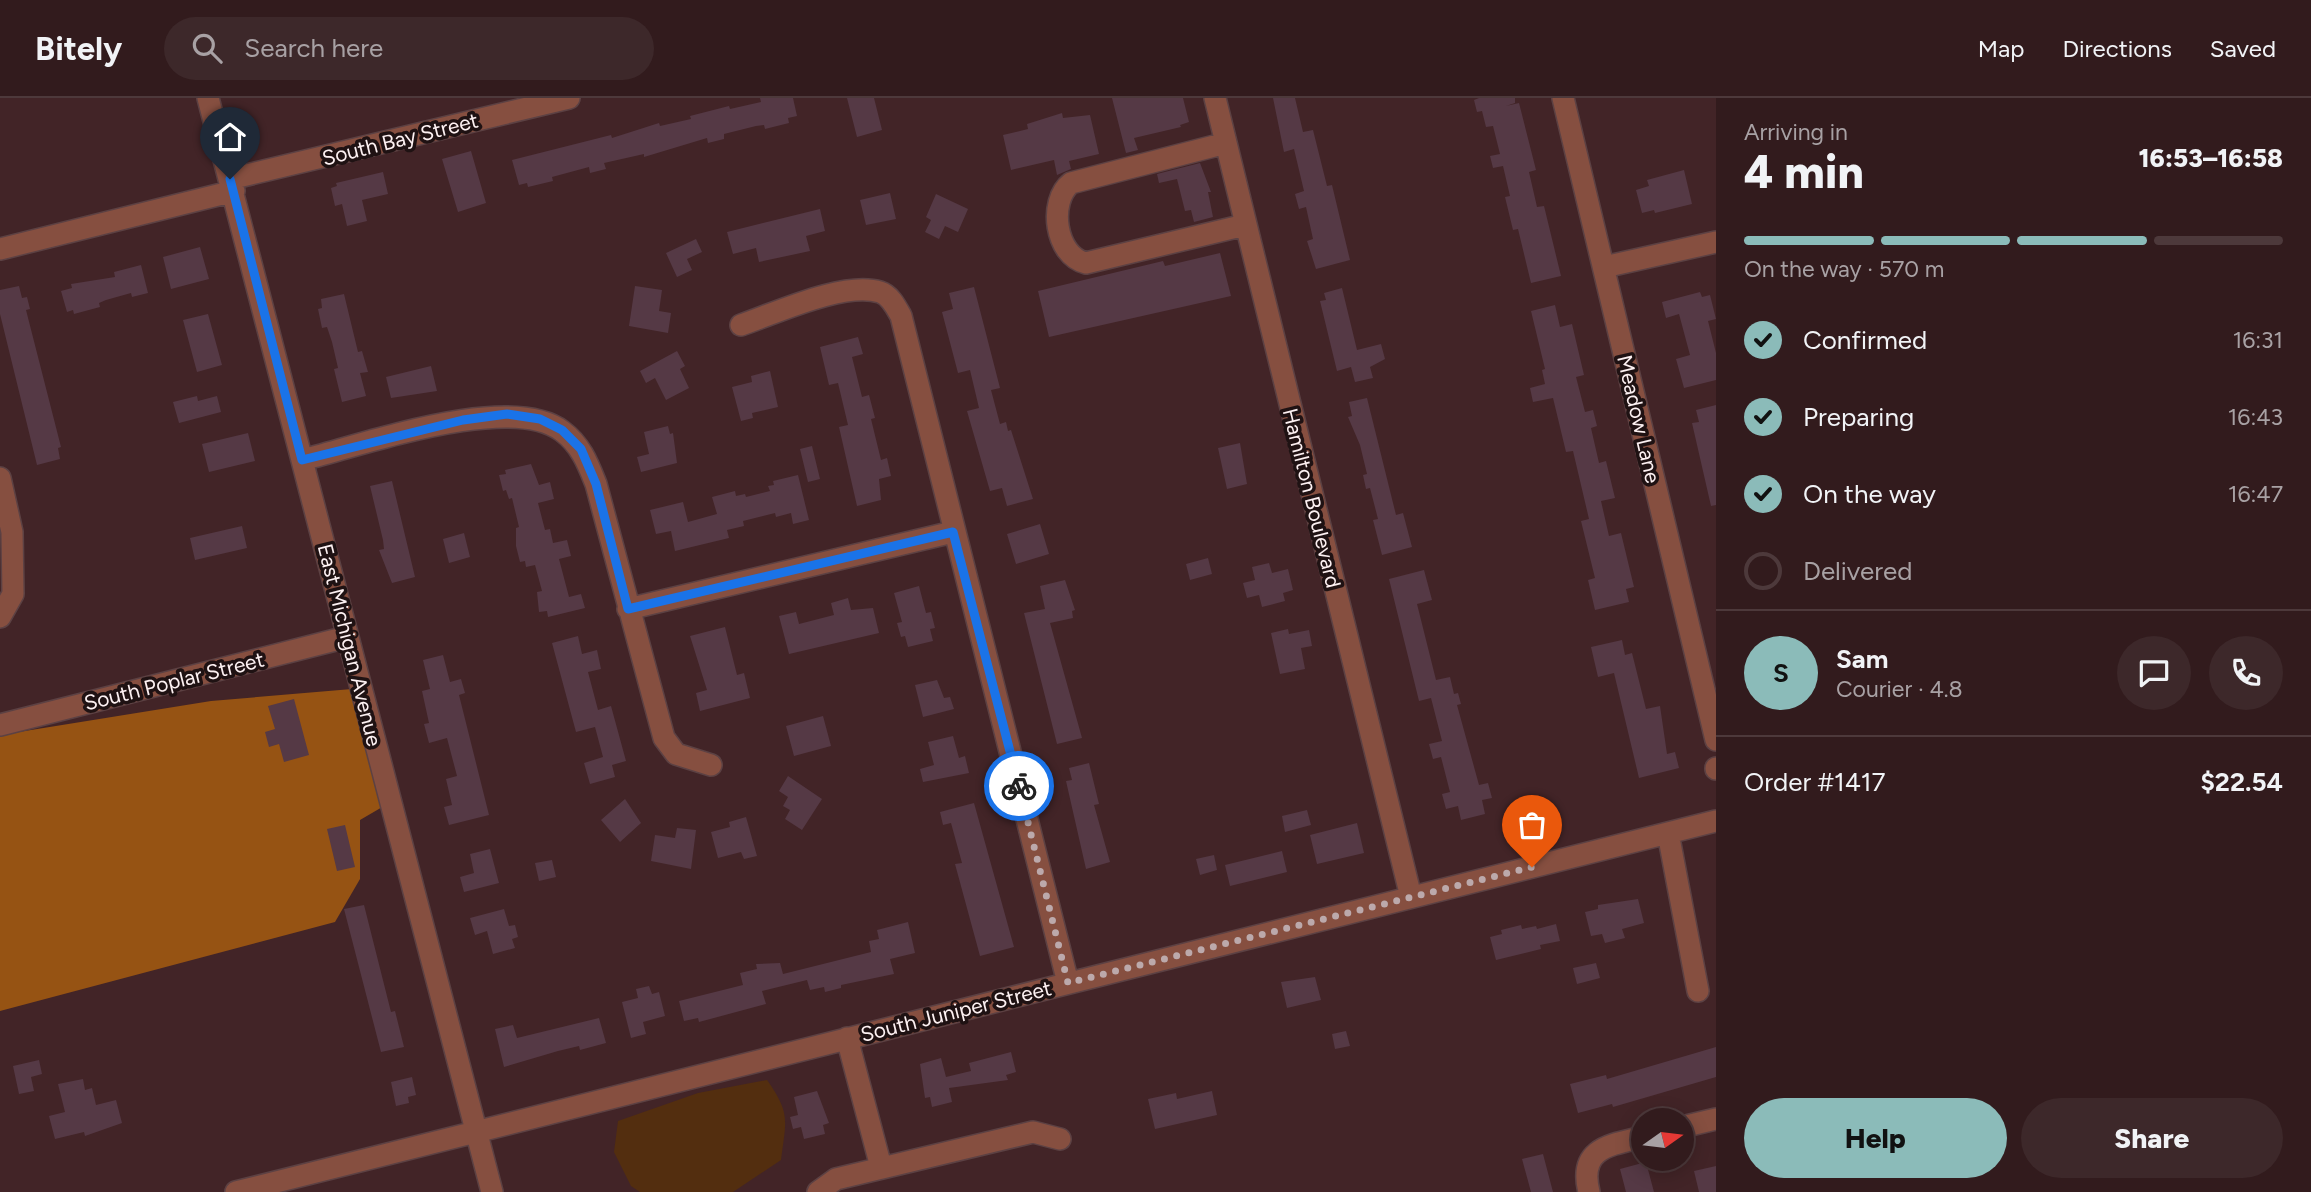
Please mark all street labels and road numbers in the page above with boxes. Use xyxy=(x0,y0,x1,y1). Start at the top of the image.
street label: South Bay Street xyxy=(319,107,481,170)
street label: Meadow Lane xyxy=(1612,353,1666,485)
street label: Hamilton Boulevard xyxy=(1278,406,1346,590)
street label: East Michigan Avenue xyxy=(313,541,387,749)
street label: South Poplar Street xyxy=(81,647,267,715)
street label: South Juniper Street xyxy=(858,975,1054,1047)

